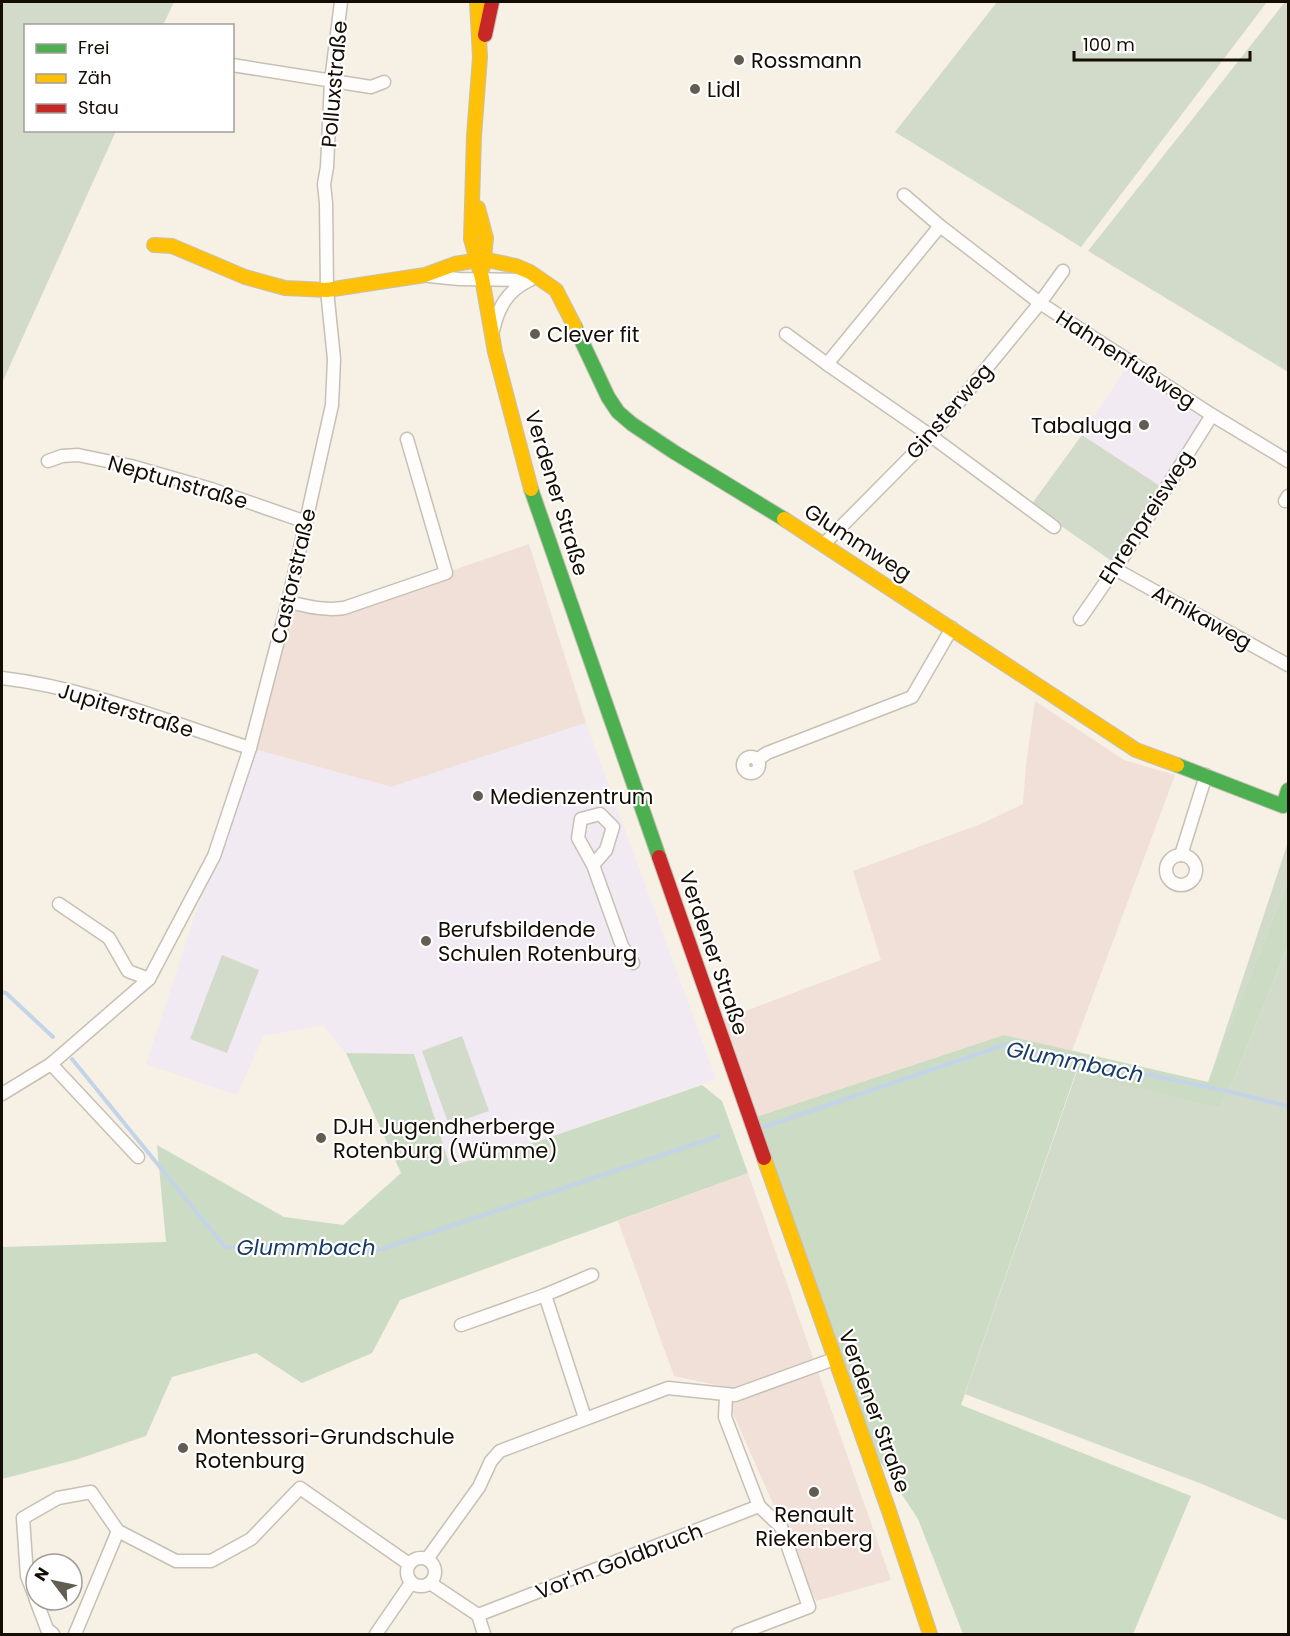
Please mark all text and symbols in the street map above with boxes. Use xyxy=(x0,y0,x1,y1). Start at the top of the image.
street label: Polluxstraße xyxy=(314,19,354,149)
legend xyxy=(24,24,234,132)
scale bar xyxy=(1074,24,1250,62)
text: 100 m xyxy=(1083,32,1135,57)
text: Frei xyxy=(78,35,109,60)
place label: Rossmann xyxy=(751,46,862,75)
marker: Rossmann xyxy=(732,53,746,67)
text: Zäh xyxy=(78,65,111,90)
place label: Lidl xyxy=(707,75,741,104)
marker: Lidl xyxy=(688,82,702,96)
text: Stau xyxy=(78,95,119,120)
street label: Hahnenfußweg xyxy=(1051,303,1201,415)
place label: Clever fit xyxy=(547,320,639,349)
marker: Clever fit xyxy=(528,327,542,341)
street label: Ginsterweg xyxy=(899,357,999,465)
street label: Verdener Straße xyxy=(518,407,596,579)
place label: Tabaluga xyxy=(1031,411,1132,440)
marker: Tabaluga xyxy=(1137,418,1151,432)
street label: Ehrenpreisweg xyxy=(1092,444,1200,590)
street label: Neptunstraße xyxy=(105,448,251,516)
street label: Glummweg xyxy=(799,496,917,588)
street label: Castorstraße xyxy=(263,505,323,647)
street label: Arnikaweg xyxy=(1147,578,1257,656)
street label: Jupiterstraße xyxy=(55,676,197,744)
place label: Medienzentrum xyxy=(490,782,653,811)
marker: Medienzentrum xyxy=(471,789,485,803)
street label: Verdener Straße xyxy=(672,867,756,1039)
place label: Berufsbildende Schulen Rotenburg xyxy=(438,915,637,968)
marker: Berufsbildende Schulen Rotenburg xyxy=(419,934,433,948)
water label: Glummbach xyxy=(1004,1034,1146,1090)
place label: DJH Jugendherberge Rotenburg (Wümme) xyxy=(333,1112,558,1165)
marker: DJH Jugendherberge Rotenburg (Wümme) xyxy=(314,1131,328,1145)
water label: Glummbach xyxy=(236,1232,376,1263)
street label: Verdener Straße xyxy=(832,1325,918,1497)
place label: Montessori-Grundschule Rotenburg xyxy=(195,1422,455,1475)
marker: Montessori-Grundschule Rotenburg xyxy=(176,1441,190,1455)
marker: Renault Riekenberg xyxy=(807,1485,821,1499)
place label: Renault Riekenberg xyxy=(755,1500,873,1553)
street label: Vor'm Goldbruch xyxy=(531,1516,707,1606)
north arrow xyxy=(24,1552,84,1612)
text: N xyxy=(29,1563,55,1586)

